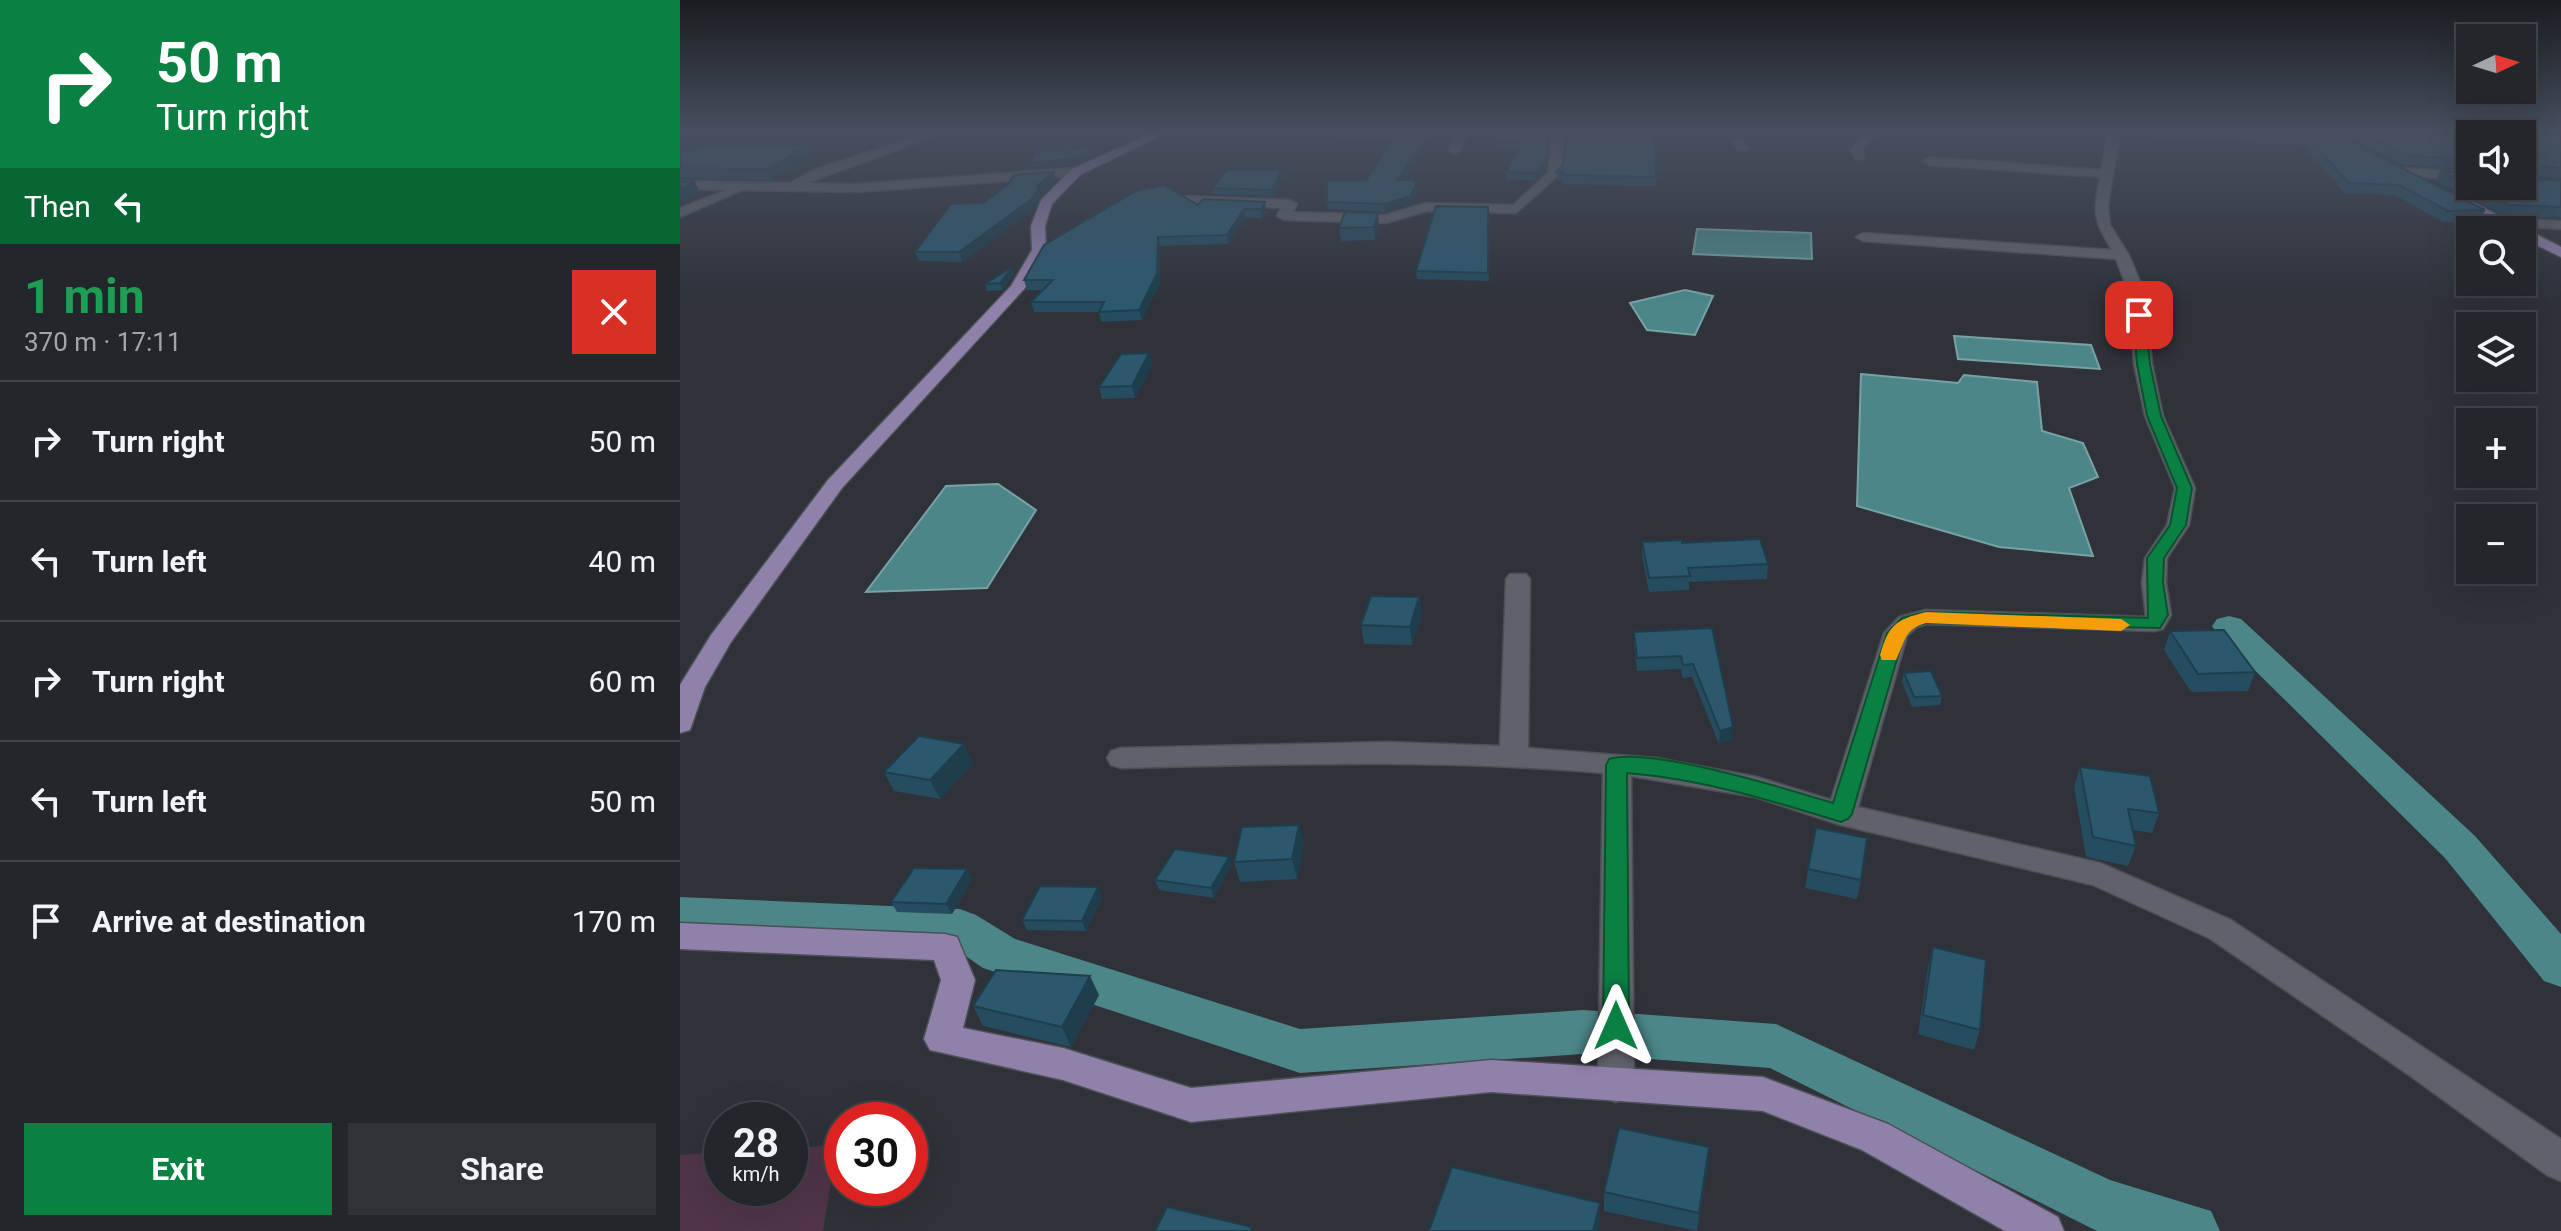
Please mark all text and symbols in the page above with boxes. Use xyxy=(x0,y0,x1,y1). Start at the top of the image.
north arrow xyxy=(2456,24,2536,104)
map controls xyxy=(2456,24,2536,584)
text: 50 m xyxy=(156,30,283,96)
icon: right xyxy=(24,32,128,136)
text: Turn right xyxy=(156,97,309,139)
button: sound xyxy=(2456,120,2536,200)
icon: left xyxy=(107,184,151,228)
text: Then xyxy=(24,189,91,224)
button: search xyxy=(2456,216,2536,296)
text: 1 min xyxy=(24,268,145,325)
button: close xyxy=(572,270,656,354)
pin xyxy=(2105,281,2173,349)
icon: arrive xyxy=(2117,293,2161,337)
button: layers xyxy=(2456,312,2536,392)
text: 370 m · 17:11 xyxy=(24,327,182,357)
button: + xyxy=(2456,408,2536,488)
icon: right xyxy=(24,419,68,463)
text: Turn right xyxy=(92,424,225,459)
text: 50 m xyxy=(589,424,656,459)
button: − xyxy=(2456,504,2536,584)
icon: left xyxy=(24,539,68,583)
text: Turn left xyxy=(92,544,207,579)
text: 40 m xyxy=(589,544,656,579)
icon: right xyxy=(24,659,68,703)
text: Turn right xyxy=(92,664,225,699)
text: 60 m xyxy=(589,664,656,699)
icon: left xyxy=(24,779,68,823)
text: Turn left xyxy=(92,784,207,819)
text: 50 m xyxy=(589,784,656,819)
icon: arrive xyxy=(24,899,68,943)
text: Arrive at destination xyxy=(92,904,366,939)
text: 170 m xyxy=(572,904,656,939)
position arrow xyxy=(1574,984,1658,1068)
speed limit sign: 30 xyxy=(824,1102,928,1206)
text: 28 xyxy=(733,1120,779,1167)
button: Exit xyxy=(24,1123,332,1215)
button: Share xyxy=(348,1123,656,1215)
text: km/h xyxy=(733,1162,779,1186)

